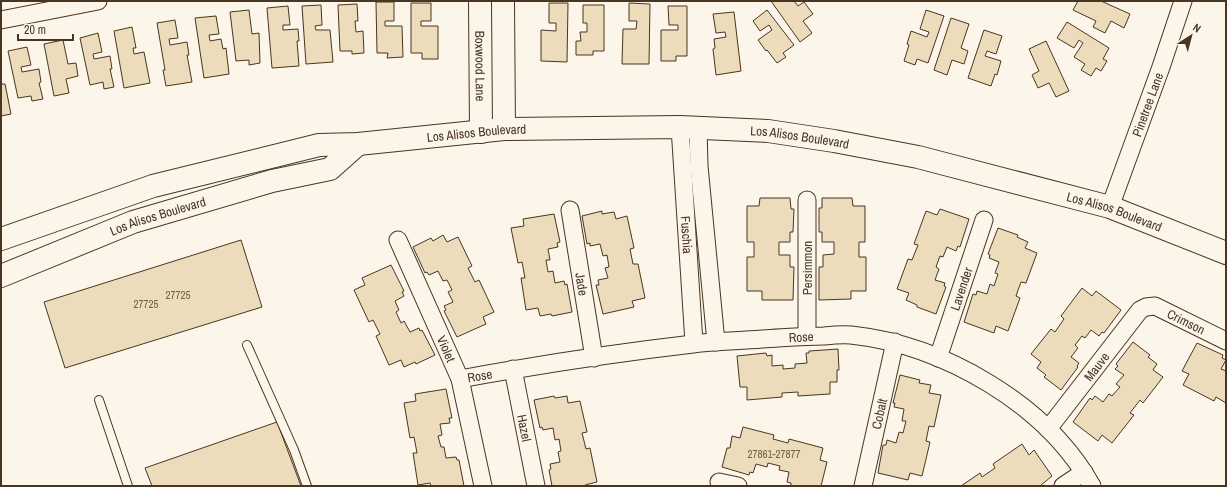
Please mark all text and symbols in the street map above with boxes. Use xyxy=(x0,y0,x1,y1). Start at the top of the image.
scale bar xyxy=(18,16,73,42)
north arrow xyxy=(1171,16,1211,56)
text: N xyxy=(1190,20,1204,35)
text: 20 m xyxy=(24,22,46,38)
street label: Boxwood Lane xyxy=(472,31,489,101)
street label: Pinetree Lane xyxy=(1128,70,1167,139)
street label: Los Alisos Boulevard xyxy=(426,120,526,145)
street label: Los Alisos Boulevard xyxy=(750,122,851,152)
street label: Los Alisos Boulevard xyxy=(1065,188,1165,235)
street label: Los Alisos Boulevard xyxy=(107,193,208,239)
street label: Fuschia xyxy=(677,215,697,254)
street label: Persimmon xyxy=(799,241,816,295)
street label: Lavender xyxy=(946,265,976,313)
street label: Jade xyxy=(572,271,592,297)
house number: 27725 xyxy=(165,288,191,302)
house number: 27725 xyxy=(133,297,159,311)
street label: Crimson xyxy=(1164,305,1208,338)
street label: Rose xyxy=(788,328,814,346)
street label: Violet xyxy=(433,333,460,365)
street label: Mauve xyxy=(1080,349,1113,384)
street label: Rose xyxy=(466,365,493,386)
street label: Cobalt xyxy=(867,397,891,431)
street label: Hazel xyxy=(514,413,536,443)
house number: 27861-27877 xyxy=(747,447,801,461)

